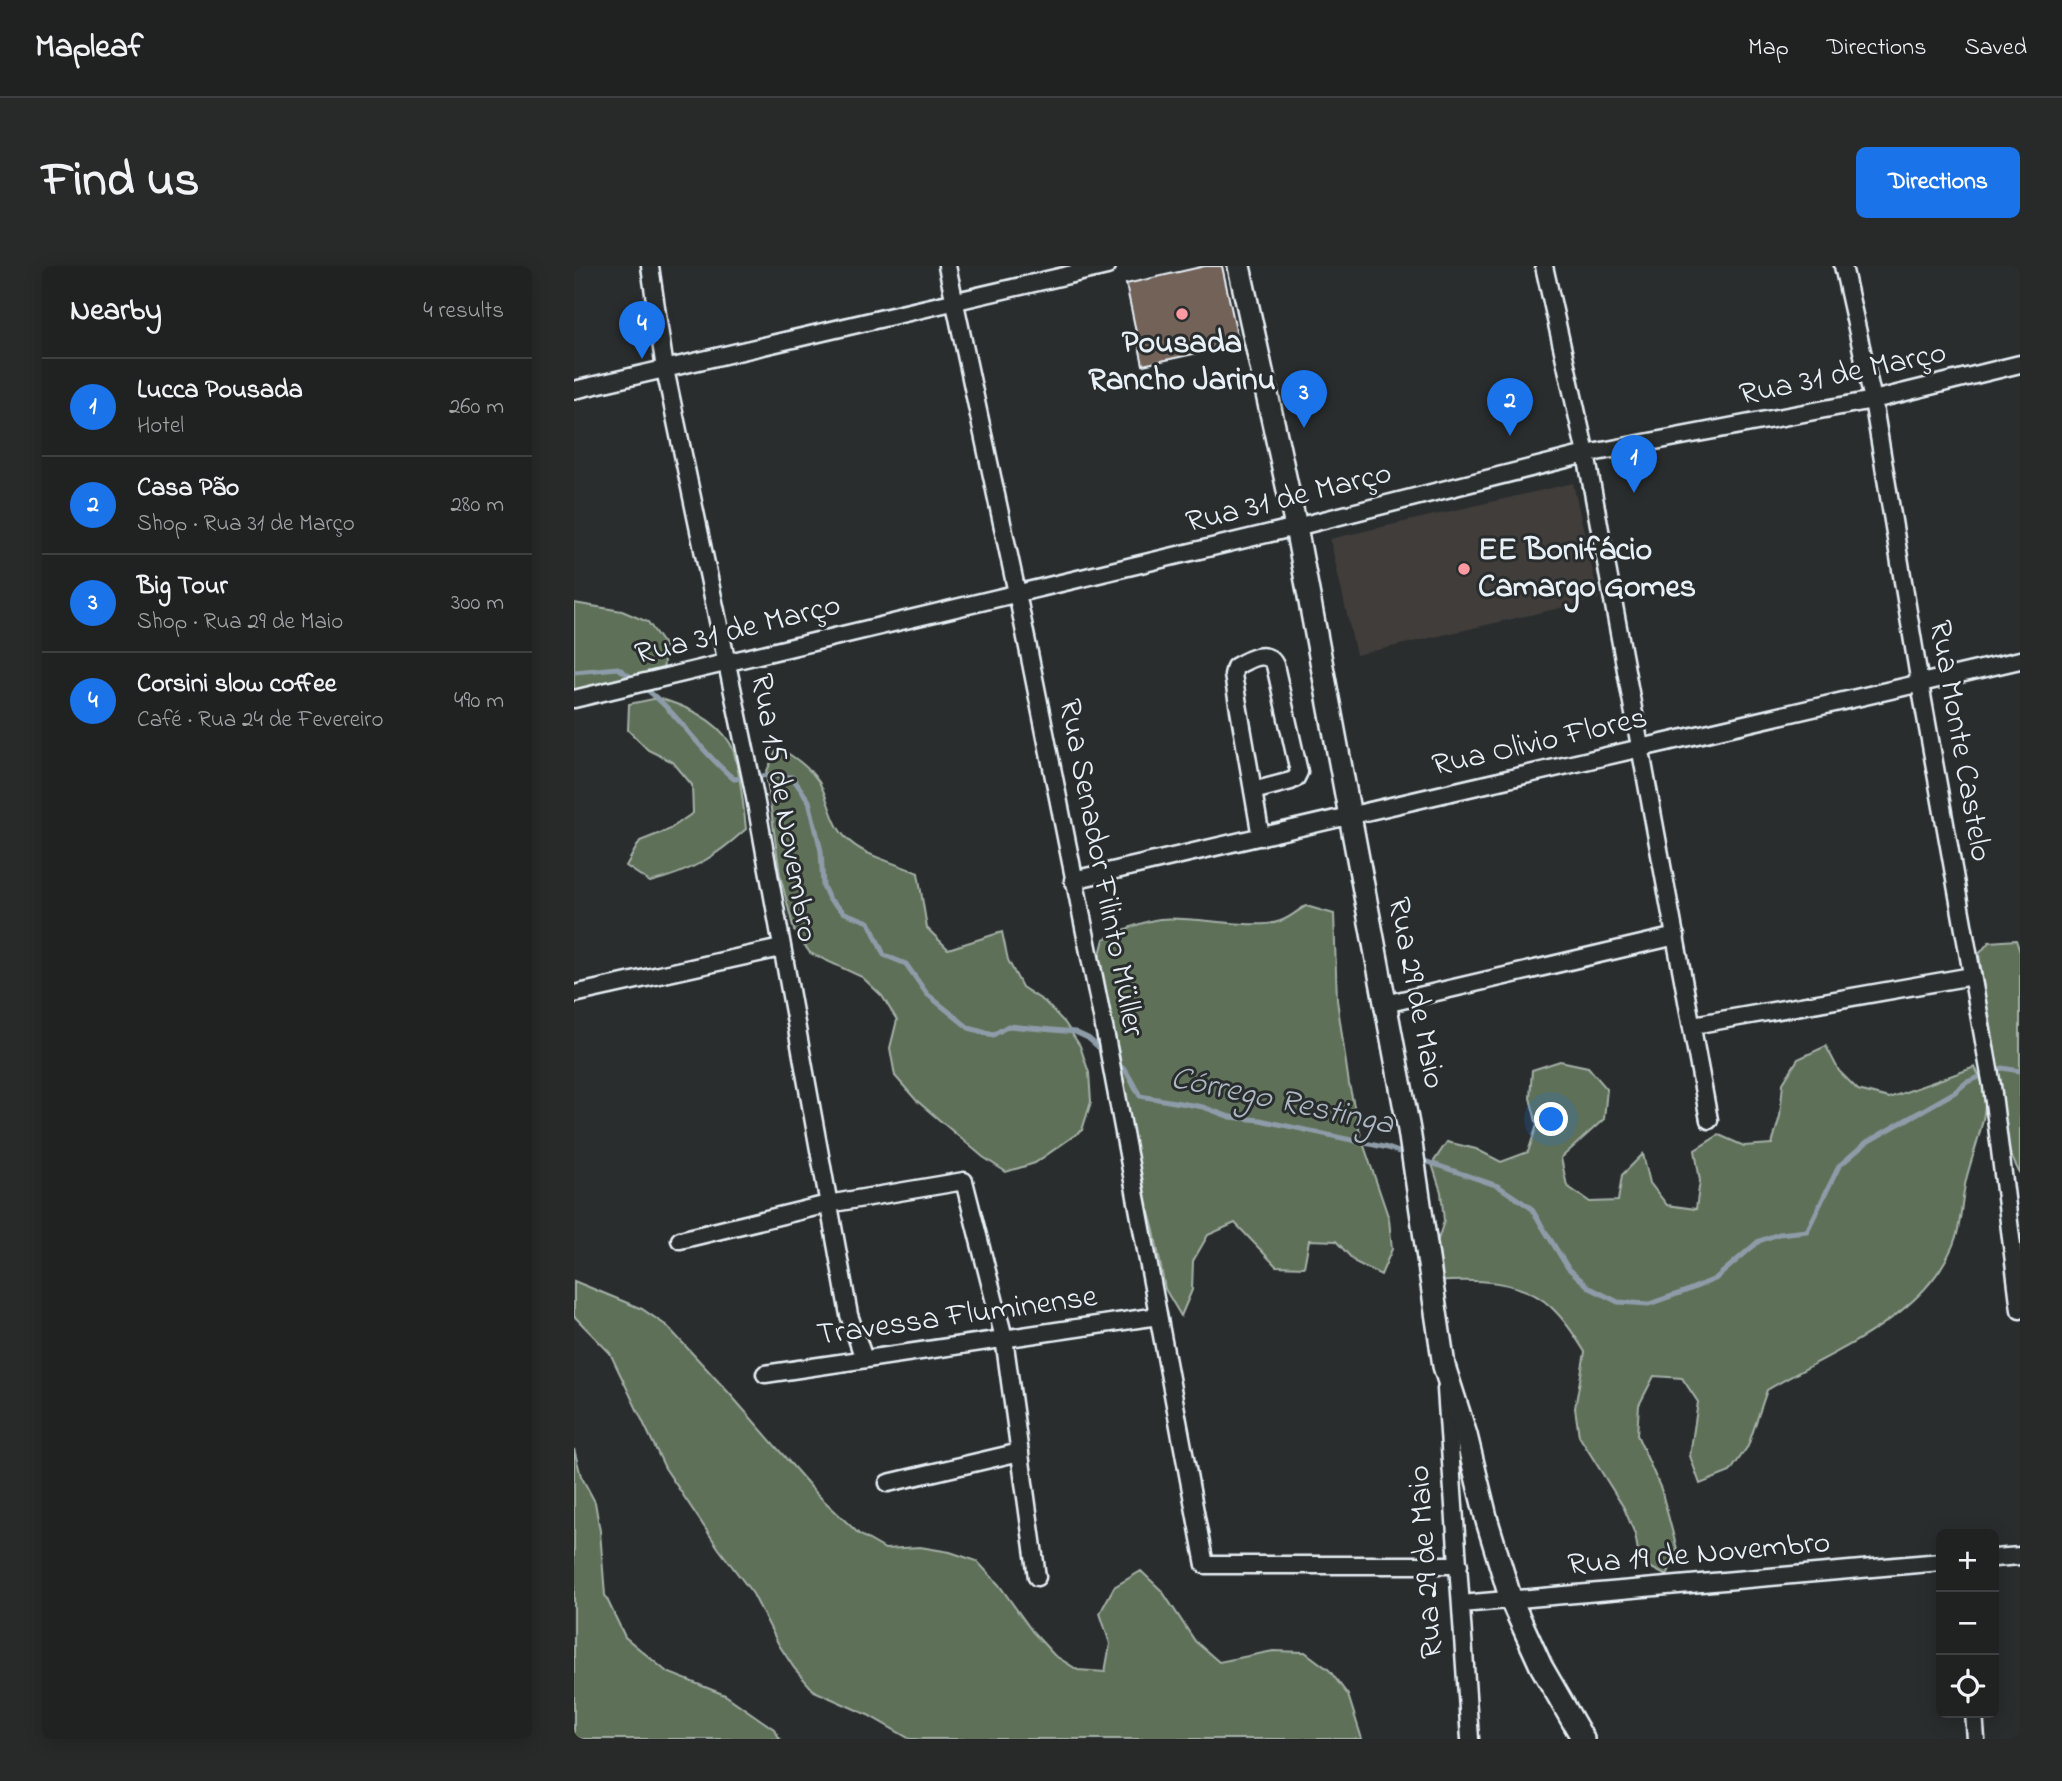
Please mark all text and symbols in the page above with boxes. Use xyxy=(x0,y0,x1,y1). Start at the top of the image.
text: Mapleaf xyxy=(35,24,143,72)
text: Map xyxy=(1748,31,1789,66)
text: Directions xyxy=(1827,31,1926,66)
text: Saved xyxy=(1964,31,2027,66)
text: Find us xyxy=(42,146,199,218)
button: Directions xyxy=(1856,147,2020,218)
text: Nearby xyxy=(70,290,162,334)
text: 4 results xyxy=(423,295,504,328)
pin: 4 xyxy=(619,301,665,359)
marker: Pousada Rancho Jarinu xyxy=(1174,306,1190,322)
place label: Pousada Rancho Jarinu xyxy=(1088,321,1276,405)
street label: Rua 31 de Março xyxy=(1735,330,1951,420)
pin: 3 xyxy=(1281,370,1327,428)
text: Lucca Pousada xyxy=(137,372,303,410)
pin: 2 xyxy=(1487,378,1533,436)
text: 1 xyxy=(89,391,97,424)
text: 260 m xyxy=(449,391,504,424)
text: Hotel xyxy=(137,410,184,443)
pin: 1 xyxy=(1611,435,1657,493)
street label: Rua 31 de Março xyxy=(1181,451,1397,547)
text: Casa Pão xyxy=(137,470,239,508)
text: 2 xyxy=(87,489,99,522)
text: 280 m xyxy=(450,489,504,522)
text: Shop · Rua 31 de Março xyxy=(137,508,355,541)
place label: EE Bonifácio Camargo Gomes xyxy=(1478,528,1696,613)
marker: EE Bonifácio Camargo Gomes xyxy=(1456,561,1472,577)
text: Big Tour xyxy=(137,568,228,606)
street label: Rua 31 de Março xyxy=(630,583,846,679)
text: 3 xyxy=(88,587,98,620)
text: 300 m xyxy=(451,587,504,620)
text: Shop · Rua 29 de Maio xyxy=(137,606,343,639)
street label: Rua Monte Castelo xyxy=(1915,617,2003,865)
text: Corsini slow coffee xyxy=(137,666,336,704)
street label: Rua 15 de Novembro xyxy=(736,670,830,946)
text: 4 xyxy=(88,685,98,718)
text: 490 m xyxy=(454,685,504,718)
street label: Rua Senador Filinto Müller xyxy=(1044,695,1156,1041)
street label: Rua Olivio Flores xyxy=(1428,695,1652,791)
text: Café · Rua 24 de Fevereiro xyxy=(137,704,383,737)
street label: Rua 29 de Maio xyxy=(1373,893,1457,1093)
water label: Córrego Restinga xyxy=(1166,1055,1399,1150)
your location xyxy=(1534,1102,1568,1136)
street label: Travessa Fluminense xyxy=(814,1274,1101,1360)
street label: Rua 29 de Maio xyxy=(1397,1464,1457,1660)
street label: Rua 19 de Novembro xyxy=(1566,1520,1832,1590)
map controls xyxy=(1936,1529,1999,1718)
button: + xyxy=(1936,1529,1999,1592)
button: − xyxy=(1936,1592,1999,1655)
button: locate xyxy=(1936,1655,1999,1718)

